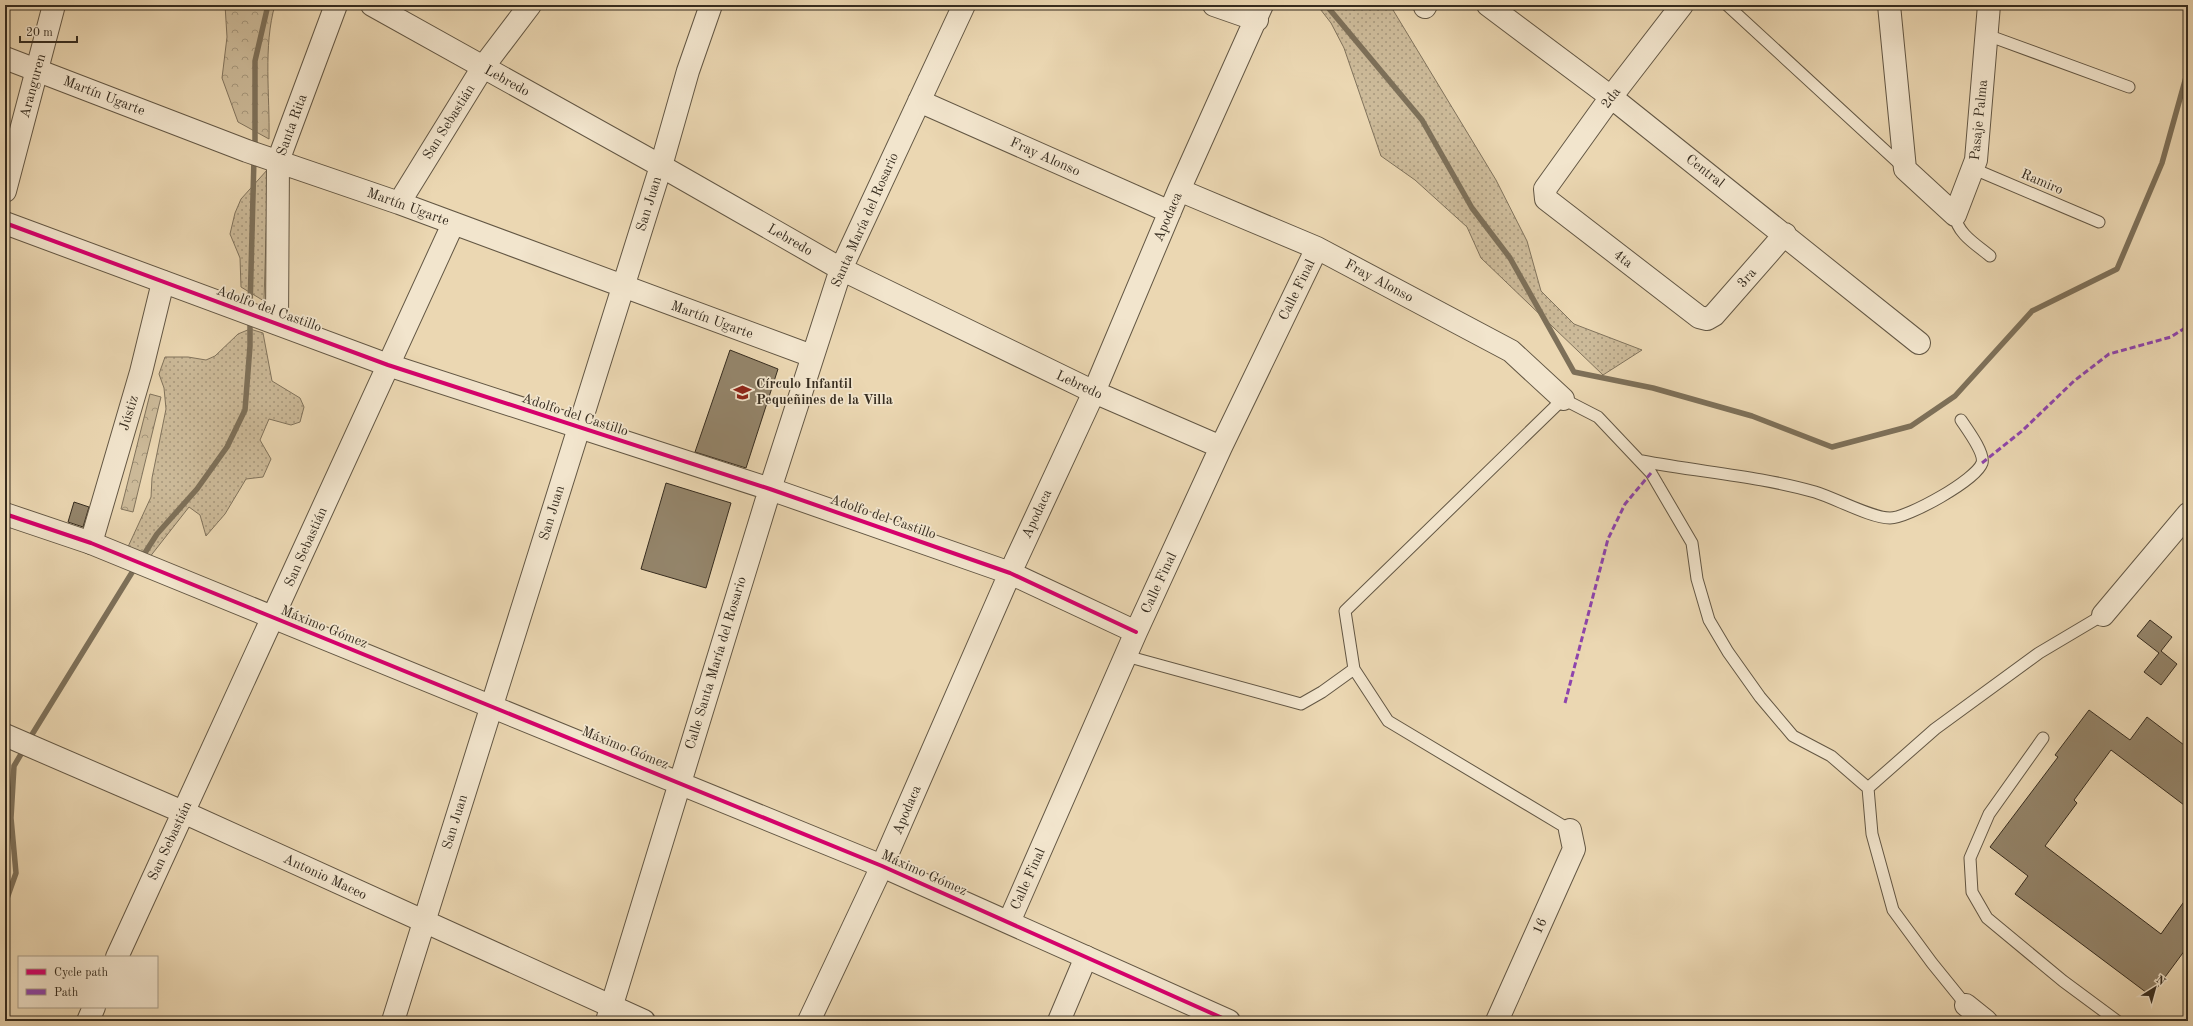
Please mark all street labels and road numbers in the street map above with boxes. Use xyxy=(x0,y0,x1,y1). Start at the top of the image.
street label: Aranguren xyxy=(18,52,48,120)
street label: Lebredo xyxy=(482,63,532,99)
street label: Martín Ugarte xyxy=(61,74,147,118)
street label: Pasaje Palma xyxy=(1968,79,1990,161)
street label: San Sebastián xyxy=(420,82,478,162)
street label: 2da xyxy=(1599,85,1623,111)
street label: Santa Rita xyxy=(274,92,310,158)
street label: Fray Alonso xyxy=(1008,135,1082,179)
street label: Santa María del Rosario xyxy=(829,151,901,289)
street label: Central xyxy=(1683,152,1727,190)
street label: Ramiro xyxy=(2019,167,2065,197)
street label: San Juan xyxy=(634,174,664,233)
street label: Martín Ugarte xyxy=(365,186,451,228)
street label: Apodaca xyxy=(1151,190,1185,244)
street label: Lebredo xyxy=(765,222,815,258)
street label: 4ta xyxy=(1611,247,1635,271)
street label: Calle Final xyxy=(1276,257,1318,323)
street label: Fray Alonso xyxy=(1342,257,1416,305)
street label: 3ra xyxy=(1735,266,1759,290)
street label: Adolfo del Castillo xyxy=(214,283,324,335)
street label: Martín Ugarte xyxy=(669,299,755,341)
street label: Lebredo xyxy=(1054,368,1104,402)
street label: Adolfo del Castillo xyxy=(520,391,630,439)
street label: Jústiz xyxy=(117,394,141,432)
street label: San Juan xyxy=(537,483,567,542)
street label: Apodaca xyxy=(1020,487,1054,541)
street label: Adolfo del Castillo xyxy=(828,492,938,542)
street label: San Sebastián xyxy=(282,505,330,589)
street label: Calle Final xyxy=(1139,550,1179,616)
street label: Calle Santa María del Rosario xyxy=(683,575,749,751)
street label: Máximo Gómez xyxy=(279,603,369,651)
street label: Máximo Gómez xyxy=(580,724,670,772)
street label: Apodaca xyxy=(890,783,924,837)
street label: San Juan xyxy=(440,792,470,851)
street label: San Sebastián xyxy=(146,799,195,883)
street label: Calle Final xyxy=(1008,846,1048,912)
street label: Máximo Gómez xyxy=(879,848,969,898)
street label: Antonio Maceo xyxy=(281,852,369,902)
street label: 16 xyxy=(1530,916,1550,936)

